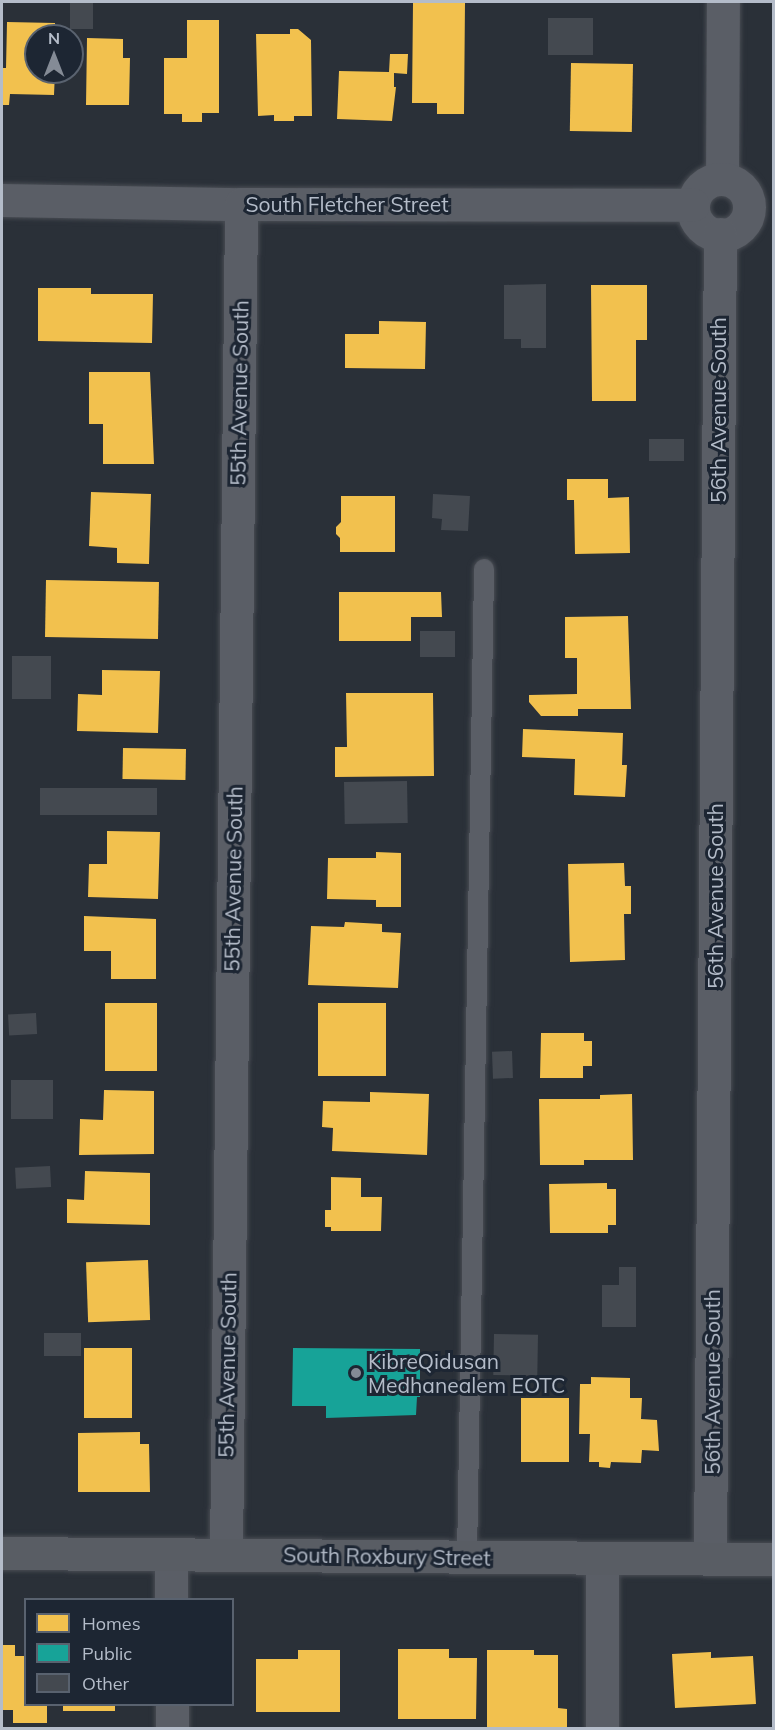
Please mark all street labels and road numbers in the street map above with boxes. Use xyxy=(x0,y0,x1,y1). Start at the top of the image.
street label: South Fletcher Street xyxy=(245,191,449,217)
street label: 55th Avenue South xyxy=(225,300,253,486)
street label: 56th Avenue South xyxy=(705,317,731,503)
street label: 55th Avenue South xyxy=(219,786,247,972)
street label: 56th Avenue South xyxy=(702,803,728,989)
street label: 55th Avenue South xyxy=(213,1272,241,1458)
street label: 56th Avenue South xyxy=(699,1289,725,1475)
street label: South Roxbury Street xyxy=(283,1542,491,1570)

